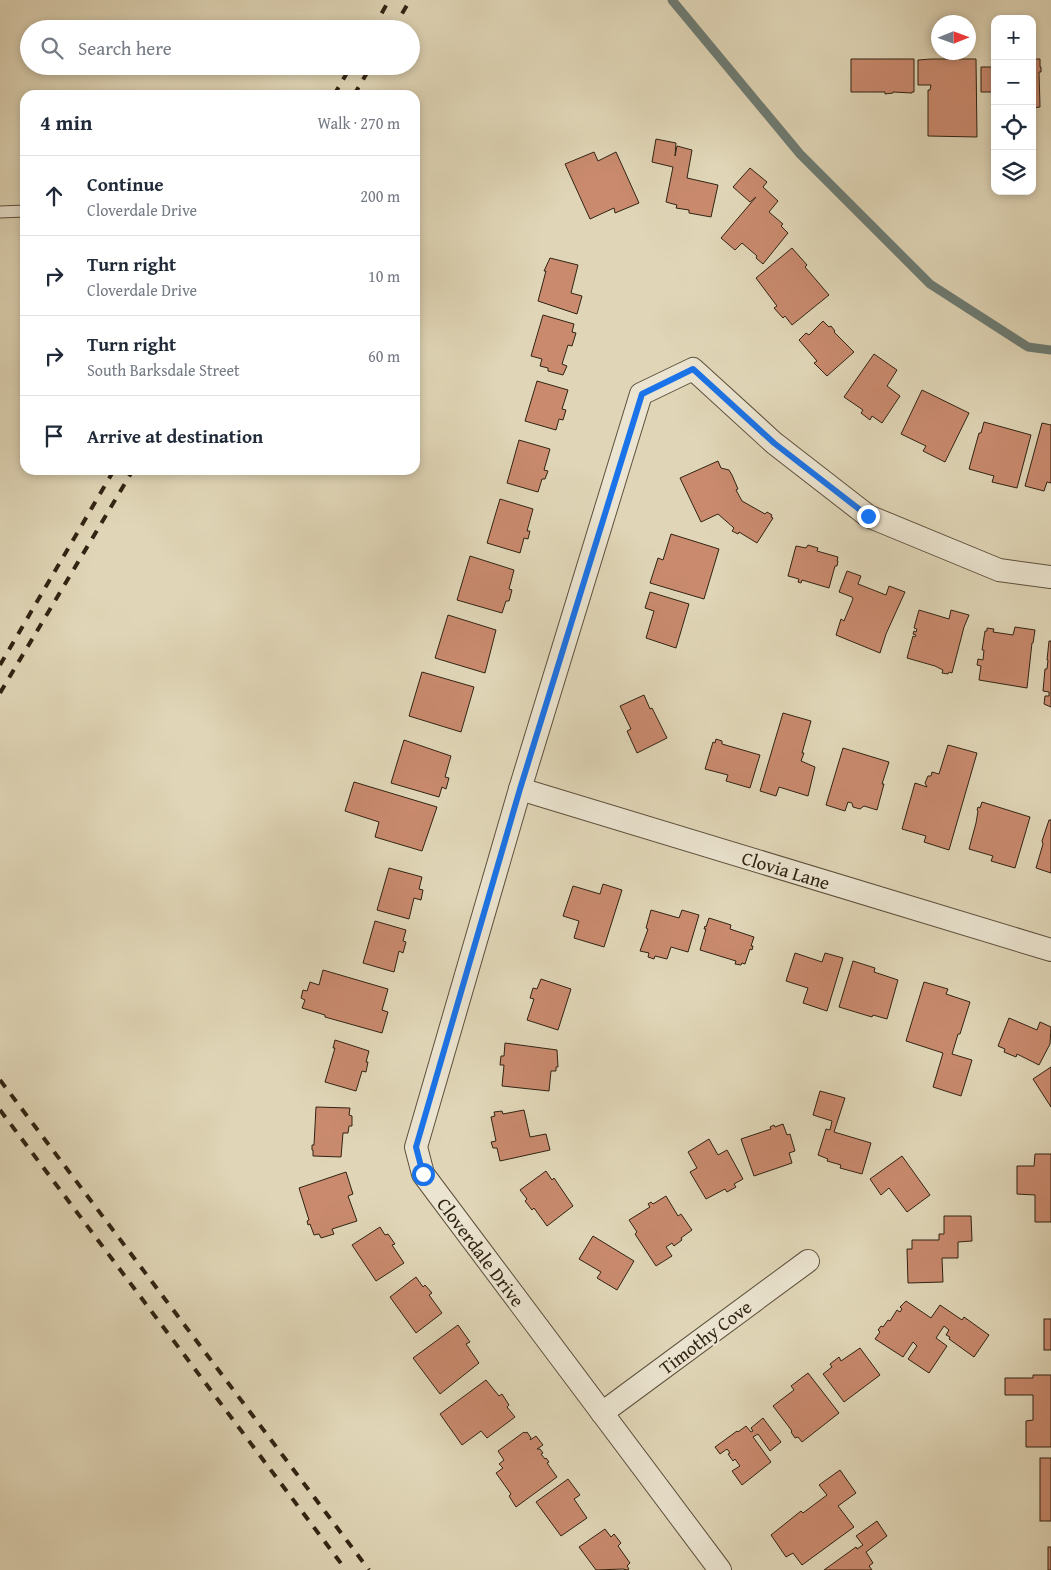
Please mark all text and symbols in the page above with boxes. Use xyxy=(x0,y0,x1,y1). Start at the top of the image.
north arrow xyxy=(931,15,976,60)
map controls xyxy=(991,15,1036,195)
button: + xyxy=(991,15,1036,60)
search box xyxy=(20,20,420,75)
icon: search xyxy=(38,34,66,62)
text: Search here xyxy=(78,34,172,62)
button: − xyxy=(991,60,1036,105)
button: locate xyxy=(991,105,1036,150)
text: 4 min xyxy=(40,107,92,138)
text: Walk · 270 m xyxy=(317,111,400,135)
button: layers xyxy=(991,150,1036,195)
text: Continue xyxy=(87,170,164,198)
icon: ahead xyxy=(40,182,68,210)
text: 200 m xyxy=(360,184,400,208)
text: Cloverdale Drive xyxy=(87,198,197,222)
text: Turn right xyxy=(87,250,176,278)
icon: right xyxy=(40,262,68,290)
text: 10 m xyxy=(368,264,400,288)
text: Cloverdale Drive xyxy=(87,278,197,302)
text: Turn right xyxy=(87,330,176,358)
icon: right xyxy=(40,342,68,370)
text: 60 m xyxy=(368,344,400,368)
text: South Barksdale Street xyxy=(87,358,240,382)
icon: arrive xyxy=(40,422,68,450)
text: Arrive at destination xyxy=(87,422,263,450)
route end xyxy=(857,505,880,528)
street label: Clovia Lane xyxy=(739,843,834,897)
route start xyxy=(412,1163,435,1186)
street label: Cloverdale Drive xyxy=(430,1191,532,1313)
street label: Timothy Cove xyxy=(653,1293,757,1381)

